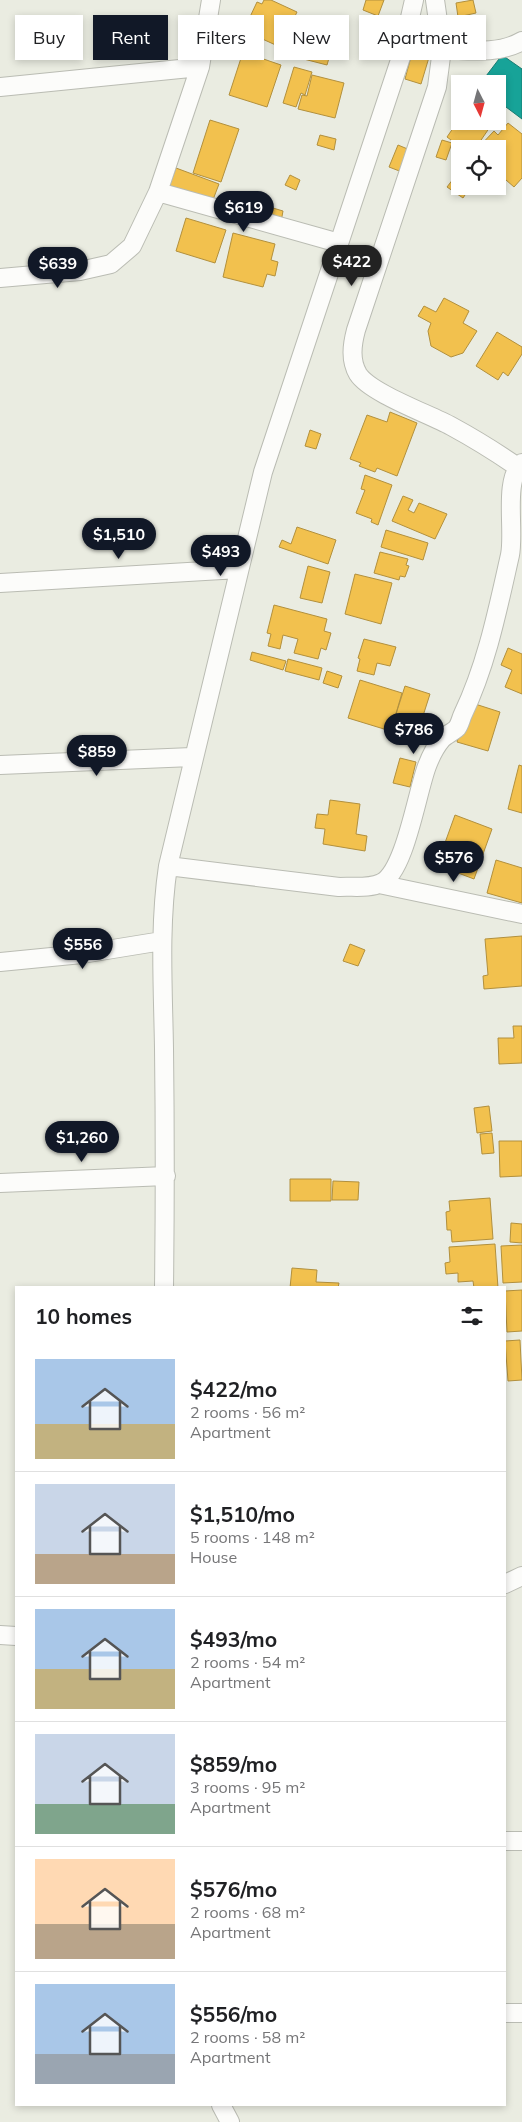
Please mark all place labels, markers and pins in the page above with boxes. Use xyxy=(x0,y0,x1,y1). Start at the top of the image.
pin: $619 xyxy=(214,190,274,233)
pin: $422 xyxy=(322,244,382,287)
pin: $639 xyxy=(28,246,88,289)
pin: $1,510 xyxy=(78,518,160,560)
pin: $493 xyxy=(191,534,251,577)
pin: $786 xyxy=(384,712,444,755)
pin: $859 xyxy=(67,734,127,777)
pin: $576 xyxy=(424,840,484,883)
pin: $556 xyxy=(53,928,113,970)
pin: $1,260 xyxy=(41,1120,123,1163)

